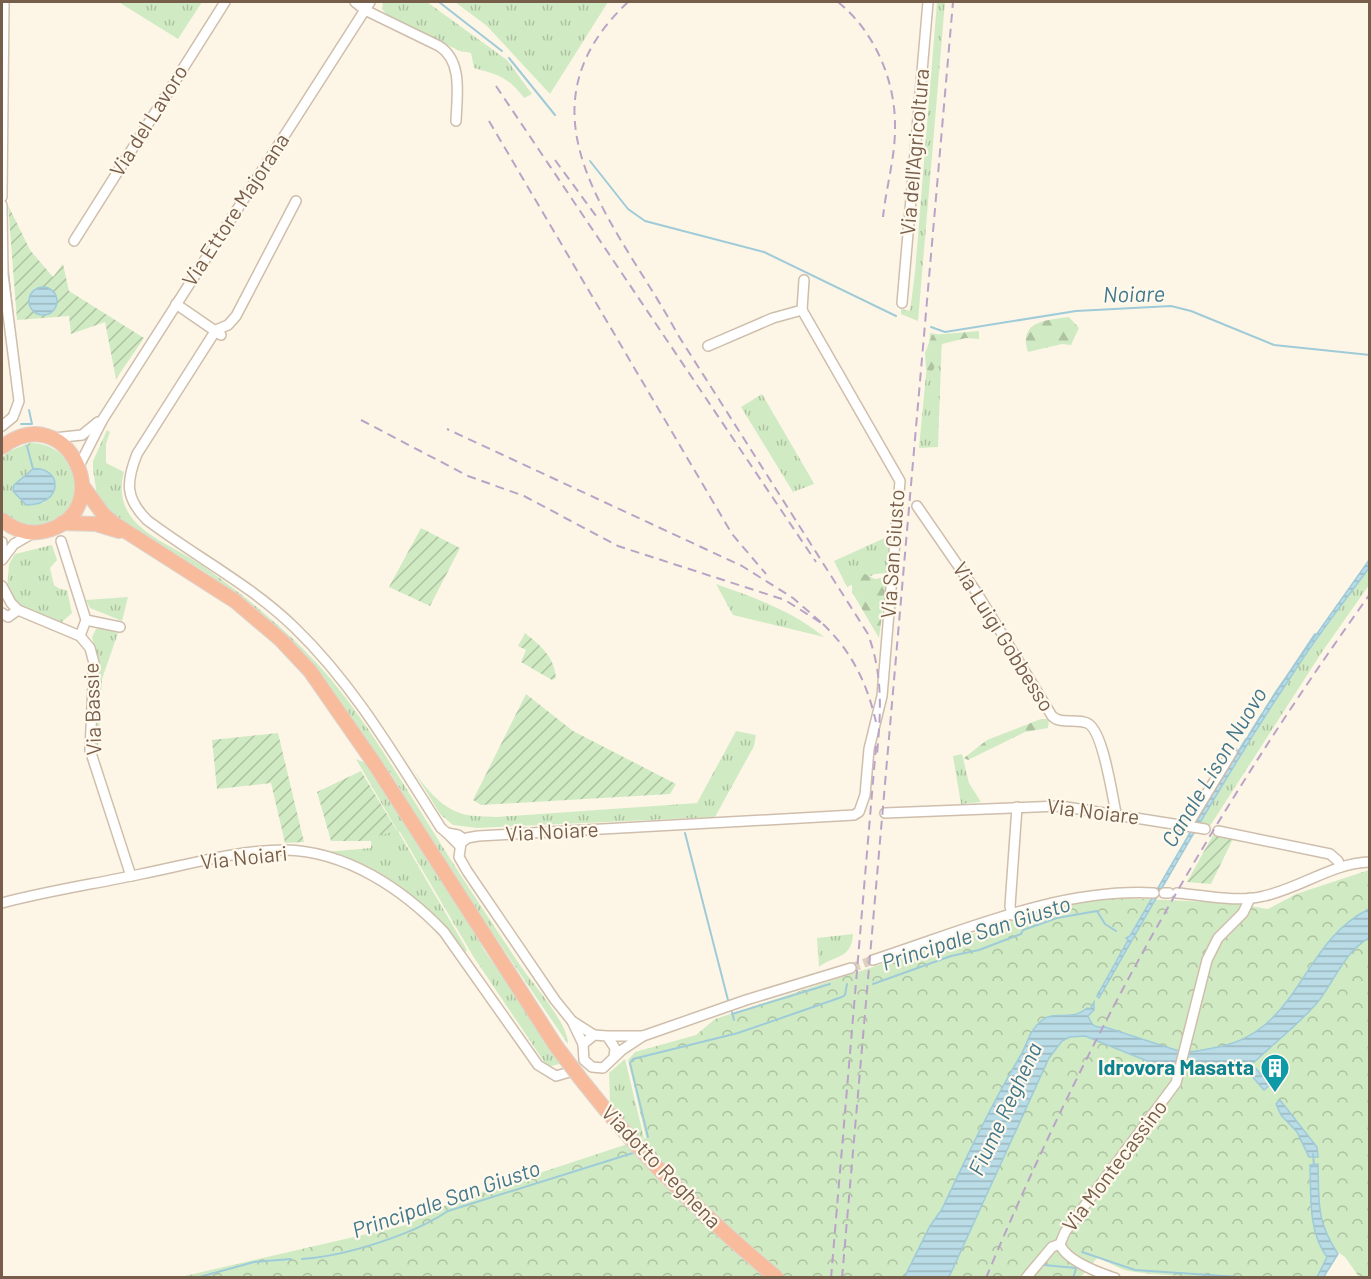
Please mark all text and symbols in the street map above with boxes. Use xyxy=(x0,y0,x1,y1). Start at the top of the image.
street label: Via del Lavoro xyxy=(103,60,192,181)
street label: Via dell'Agricoltura xyxy=(894,67,933,236)
street label: Via Ettore Majorana xyxy=(176,128,294,290)
water label: Noiare xyxy=(1103,279,1165,307)
street label: Via San Giusto xyxy=(875,488,908,619)
street label: Via Luigi Gobbesso xyxy=(948,557,1060,716)
street label: Via Bassie xyxy=(77,662,106,756)
water label: Canale Lison Nuovo xyxy=(1155,682,1271,851)
street label: Via Noiare xyxy=(1045,792,1141,829)
street label: Via Noiare xyxy=(505,816,599,845)
street label: Via Noiari xyxy=(199,840,289,874)
water label: Principale San Giusto xyxy=(878,889,1073,975)
water label: Fiume Reghena xyxy=(962,1038,1046,1179)
building icon: Idrovora Masatta xyxy=(1259,1052,1291,1094)
place label: Idrovora Masatta xyxy=(1098,1054,1254,1079)
street label: Via Montecassino xyxy=(1056,1094,1171,1236)
street label: Viadotto Reghena xyxy=(597,1099,727,1233)
water label: Principale San Giusto xyxy=(348,1154,543,1242)

